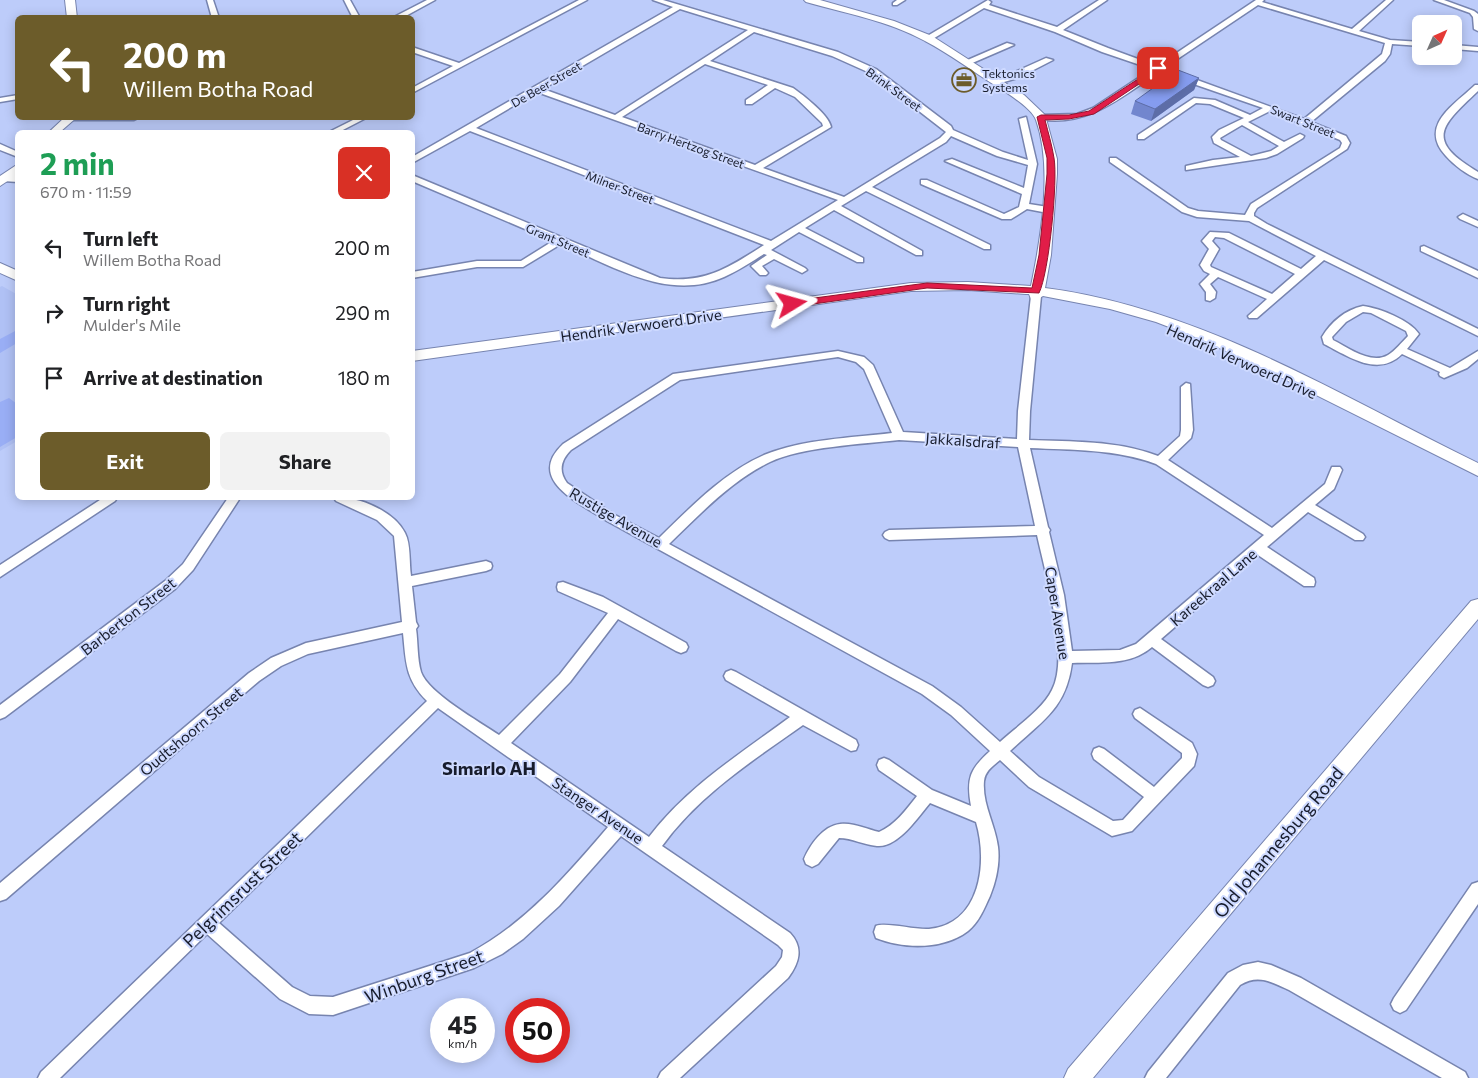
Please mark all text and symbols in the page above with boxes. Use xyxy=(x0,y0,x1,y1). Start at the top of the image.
north arrow xyxy=(1412,15,1462,65)
map controls xyxy=(1412,15,1462,65)
text: 200 m xyxy=(123,32,226,75)
icon: left xyxy=(40,35,105,100)
pin xyxy=(1137,47,1179,89)
icon: arrive xyxy=(1144,54,1172,82)
street label: De Beer Street xyxy=(508,58,584,110)
street label: Brink Street xyxy=(863,64,925,114)
place label: Tektonics Systems xyxy=(982,66,1035,94)
office icon: Tektonics Systems xyxy=(951,67,977,93)
text: Willem Botha Road xyxy=(123,75,313,102)
street label: Swart Street xyxy=(1269,102,1337,140)
street label: Barry Hertzog Street xyxy=(636,119,747,171)
text: 2 min xyxy=(40,144,115,181)
button: close xyxy=(338,147,390,199)
street label: Milner Street xyxy=(584,168,656,206)
text: 670 m · 11:59 xyxy=(40,182,132,201)
street label: Grant Street xyxy=(524,220,592,260)
text: Turn left xyxy=(83,227,158,250)
icon: left xyxy=(40,234,68,262)
text: 200 m xyxy=(335,236,390,259)
text: Willem Botha Road xyxy=(83,250,221,269)
position arrow xyxy=(765,277,817,329)
text: Turn right xyxy=(83,292,170,315)
icon: right xyxy=(40,299,68,327)
text: 290 m xyxy=(335,301,390,324)
street label: Hendrik Verwoerd Drive xyxy=(559,305,723,345)
text: Mulder's Mile xyxy=(83,315,181,334)
street label: Hendrik Verwoerd Drive xyxy=(1164,320,1320,402)
icon: arrive xyxy=(40,364,68,392)
text: Arrive at destination xyxy=(83,366,263,389)
text: 180 m xyxy=(338,366,390,389)
street label: Jakkalsdraf xyxy=(925,428,1001,452)
button: Exit xyxy=(40,432,210,490)
button: Share xyxy=(220,432,390,490)
street label: Rustige Avenue xyxy=(567,483,666,551)
street label: Kareekraal Lane xyxy=(1166,544,1260,629)
street label: Caper Avenue xyxy=(1042,565,1074,661)
street label: Barberton Street xyxy=(77,573,179,659)
street label: Oudtshoorn Street xyxy=(136,683,246,779)
district label: Simarlo AH xyxy=(442,757,536,779)
street label: Old Johannesburg Road xyxy=(1208,762,1348,922)
street label: Stanger Avenue xyxy=(549,773,647,847)
street label: Pelgrimsrust Street xyxy=(178,826,306,952)
street label: Winburg Street xyxy=(361,944,487,1008)
speed limit sign: 50 xyxy=(505,998,570,1063)
text: 45 xyxy=(448,1009,477,1039)
text: km/h xyxy=(448,1036,477,1050)

